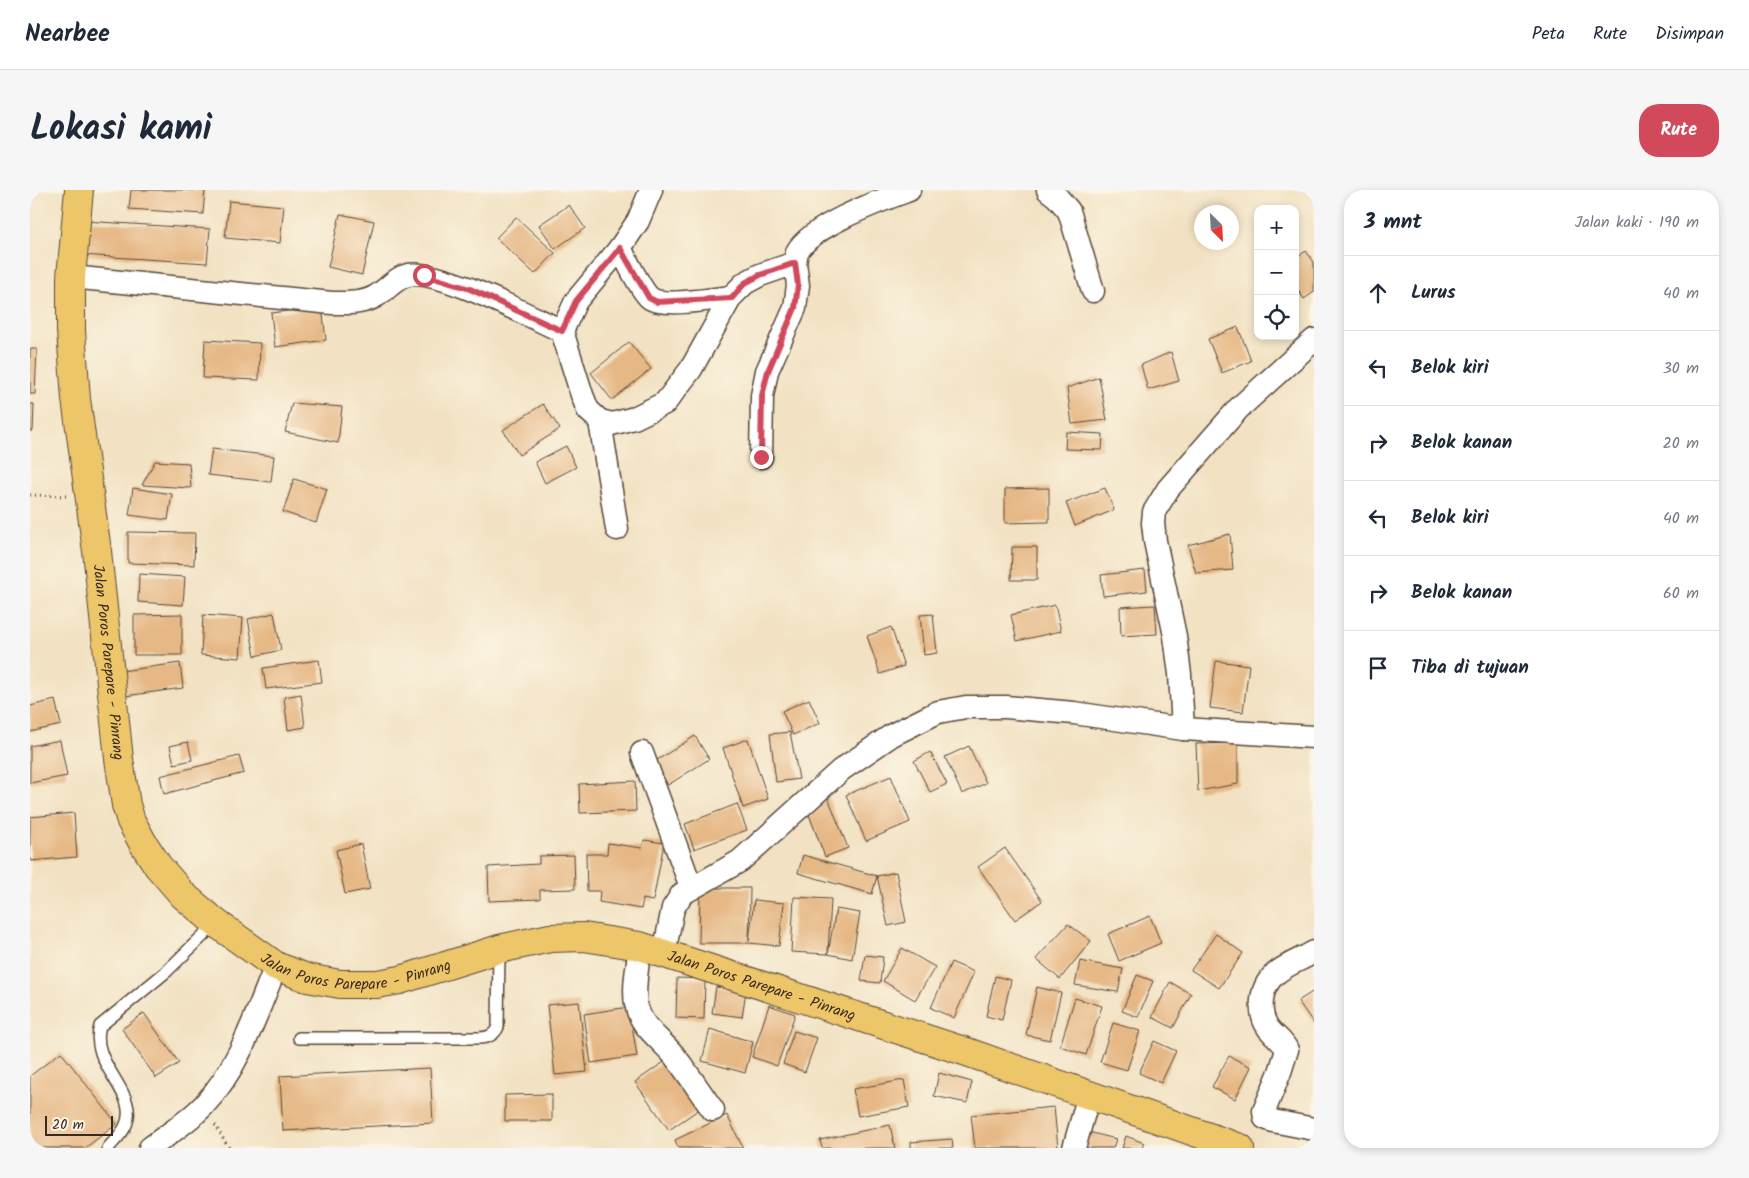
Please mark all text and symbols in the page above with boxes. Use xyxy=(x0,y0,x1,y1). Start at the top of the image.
text: Nearbee xyxy=(25,15,110,54)
text: Peta xyxy=(1532,20,1565,49)
text: Rute xyxy=(1593,20,1627,49)
text: Disimpan xyxy=(1655,20,1724,49)
text: Lokasi kami xyxy=(30,102,212,158)
button: Rute xyxy=(1639,104,1719,157)
north arrow xyxy=(1194,205,1239,250)
map controls xyxy=(1254,205,1299,340)
button: + xyxy=(1254,205,1299,250)
text: 3 mnt xyxy=(1364,206,1422,239)
text: Jalan kaki · 190 m xyxy=(1575,210,1699,235)
button: − xyxy=(1254,250,1299,295)
route start xyxy=(413,264,436,287)
text: Lurus xyxy=(1411,278,1456,308)
icon: ahead xyxy=(1364,279,1392,307)
text: 40 m xyxy=(1663,281,1699,306)
button: locate xyxy=(1254,295,1299,340)
text: Belok kiri xyxy=(1411,353,1489,383)
icon: left xyxy=(1364,354,1392,382)
text: 30 m xyxy=(1663,356,1699,381)
text: Belok kanan xyxy=(1411,428,1512,458)
icon: right xyxy=(1364,429,1392,457)
text: 20 m xyxy=(1663,431,1699,456)
route end xyxy=(750,446,773,469)
text: Belok kiri xyxy=(1411,503,1489,533)
icon: left xyxy=(1364,504,1392,532)
text: 40 m xyxy=(1663,506,1699,531)
street label: Jalan Poros Parepare - Pinrang xyxy=(86,563,130,762)
text: Belok kanan xyxy=(1411,578,1512,608)
icon: right xyxy=(1364,579,1392,607)
text: 60 m xyxy=(1663,581,1699,606)
text: Tiba di tujuan xyxy=(1411,653,1529,683)
icon: arrive xyxy=(1364,654,1392,682)
street label: Jalan Poros Parepare - Pinrang xyxy=(664,945,859,1028)
street label: Jalan Poros Parepare - Pinrang xyxy=(255,947,454,997)
scale bar xyxy=(45,1113,112,1136)
text: 20 m xyxy=(52,1114,84,1136)

